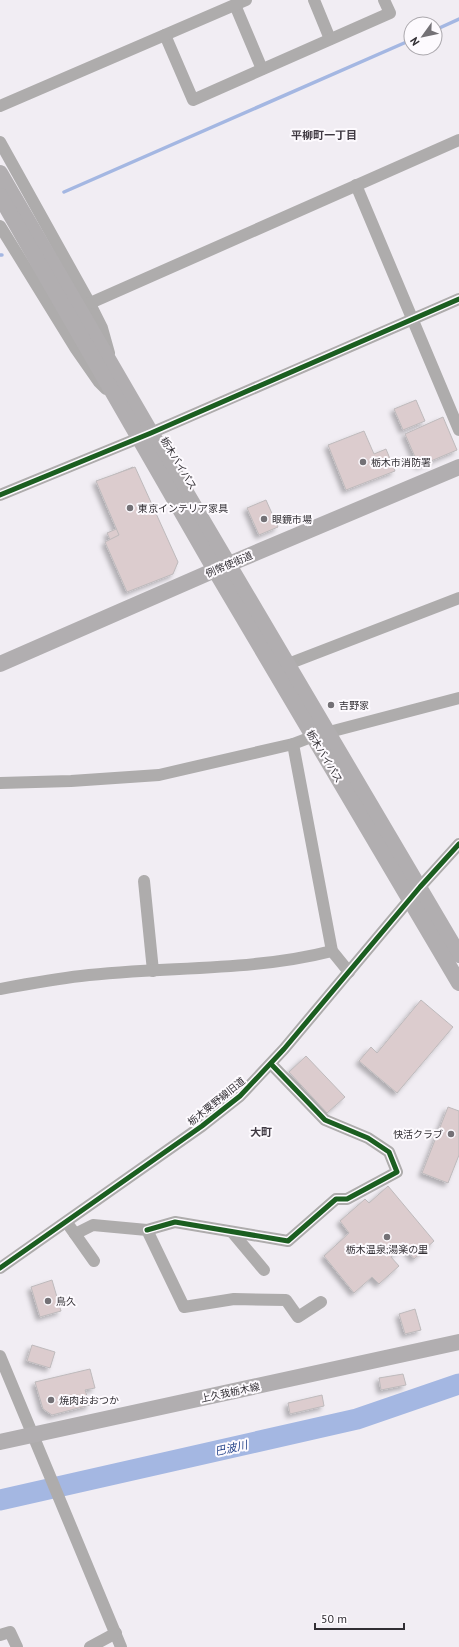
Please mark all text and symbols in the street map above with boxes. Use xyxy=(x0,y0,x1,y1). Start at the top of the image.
north arrow xyxy=(403,16,443,56)
text: N xyxy=(407,35,422,48)
district label: 平柳町一丁目 xyxy=(291,128,357,142)
street label: 栃木バイパス xyxy=(158,434,200,492)
place label: 栃木市消防署 xyxy=(371,456,431,469)
marker: 栃木市消防署 xyxy=(358,457,368,467)
place label: 東京インテリア家具 xyxy=(138,502,228,515)
marker: 東京インテリア家具 xyxy=(125,503,135,513)
place label: 眼鏡市場 xyxy=(272,513,312,526)
marker: 眼鏡市場 xyxy=(259,514,269,524)
street label: 例幣使街道 xyxy=(203,549,255,581)
place label: 吉野家 xyxy=(339,699,369,712)
marker: 吉野家 xyxy=(326,700,336,710)
street label: 栃木バイパス xyxy=(304,727,346,785)
street label: 栃木粟野線旧道 xyxy=(185,1074,248,1128)
district label: 大町 xyxy=(250,1125,272,1139)
place label: 快活クラブ xyxy=(393,1128,443,1141)
marker: 快活クラブ xyxy=(446,1129,456,1139)
marker: 栃木温泉;湯楽の里 xyxy=(382,1232,392,1242)
place label: 栃木温泉;湯楽の里 xyxy=(346,1243,428,1256)
place label: 鳥久 xyxy=(56,1295,76,1308)
marker: 鳥久 xyxy=(43,1296,53,1306)
street label: 上久我栃木線 xyxy=(199,1380,261,1405)
place label: 焼肉おおつか xyxy=(59,1394,119,1407)
marker: 焼肉おおつか xyxy=(46,1395,56,1405)
water label: 巴波川 xyxy=(213,1437,250,1459)
scale bar xyxy=(315,1605,404,1631)
text: 50 m xyxy=(321,1611,347,1626)

